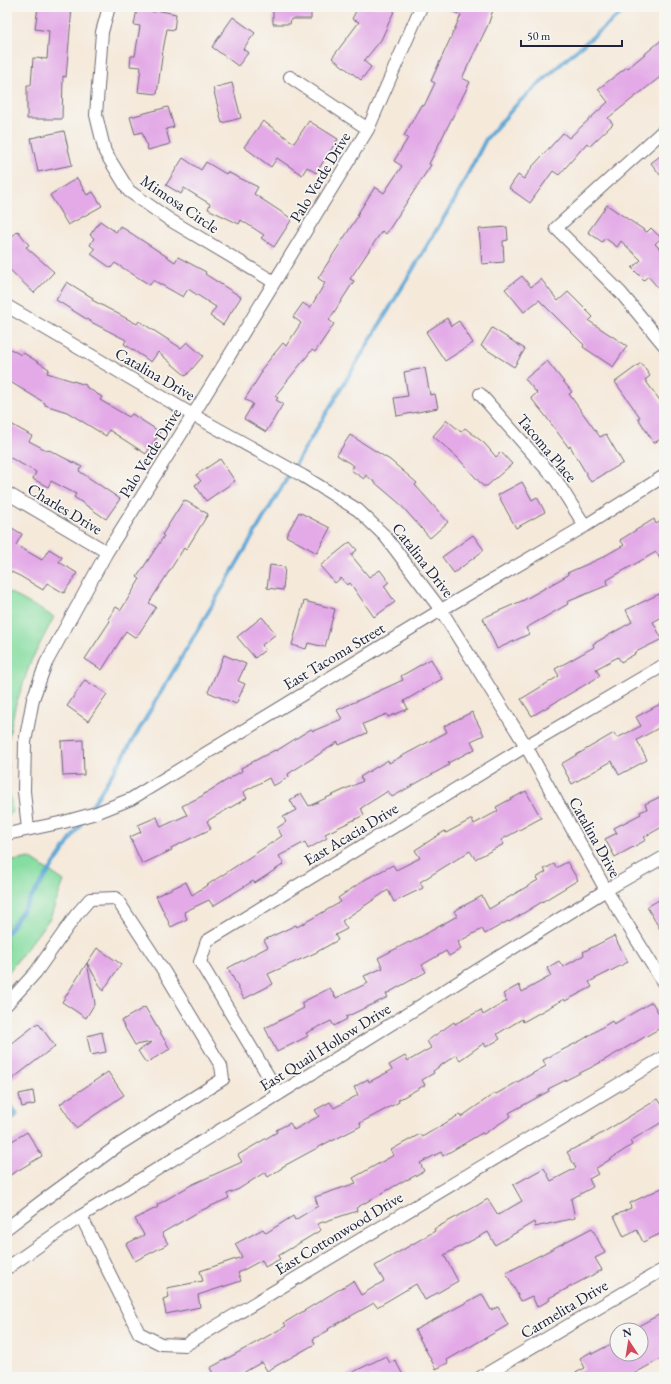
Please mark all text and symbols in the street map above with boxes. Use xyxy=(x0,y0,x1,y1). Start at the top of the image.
scale bar xyxy=(521,22,622,48)
text: 50 m xyxy=(527,28,551,44)
street label: Palo Verde Drive xyxy=(285,128,355,226)
street label: Mimosa Circle xyxy=(137,170,223,238)
street label: Catalina Drive xyxy=(111,343,199,405)
street label: Palo Verde Drive xyxy=(114,404,186,502)
street label: Tacoma Place xyxy=(512,409,582,487)
street label: Charles Drive xyxy=(24,478,106,540)
street label: Catalina Drive xyxy=(387,518,459,602)
street label: East Tacoma Street xyxy=(279,617,389,695)
street label: Catalina Drive xyxy=(564,793,626,881)
street label: East Acacia Drive xyxy=(300,798,402,870)
street label: East Quail Hollow Drive xyxy=(256,998,394,1096)
street label: East Cottonwood Drive xyxy=(271,1187,407,1279)
street label: Carmelita Drive xyxy=(516,1275,612,1343)
north arrow xyxy=(609,1322,649,1362)
text: N xyxy=(621,1324,633,1340)

